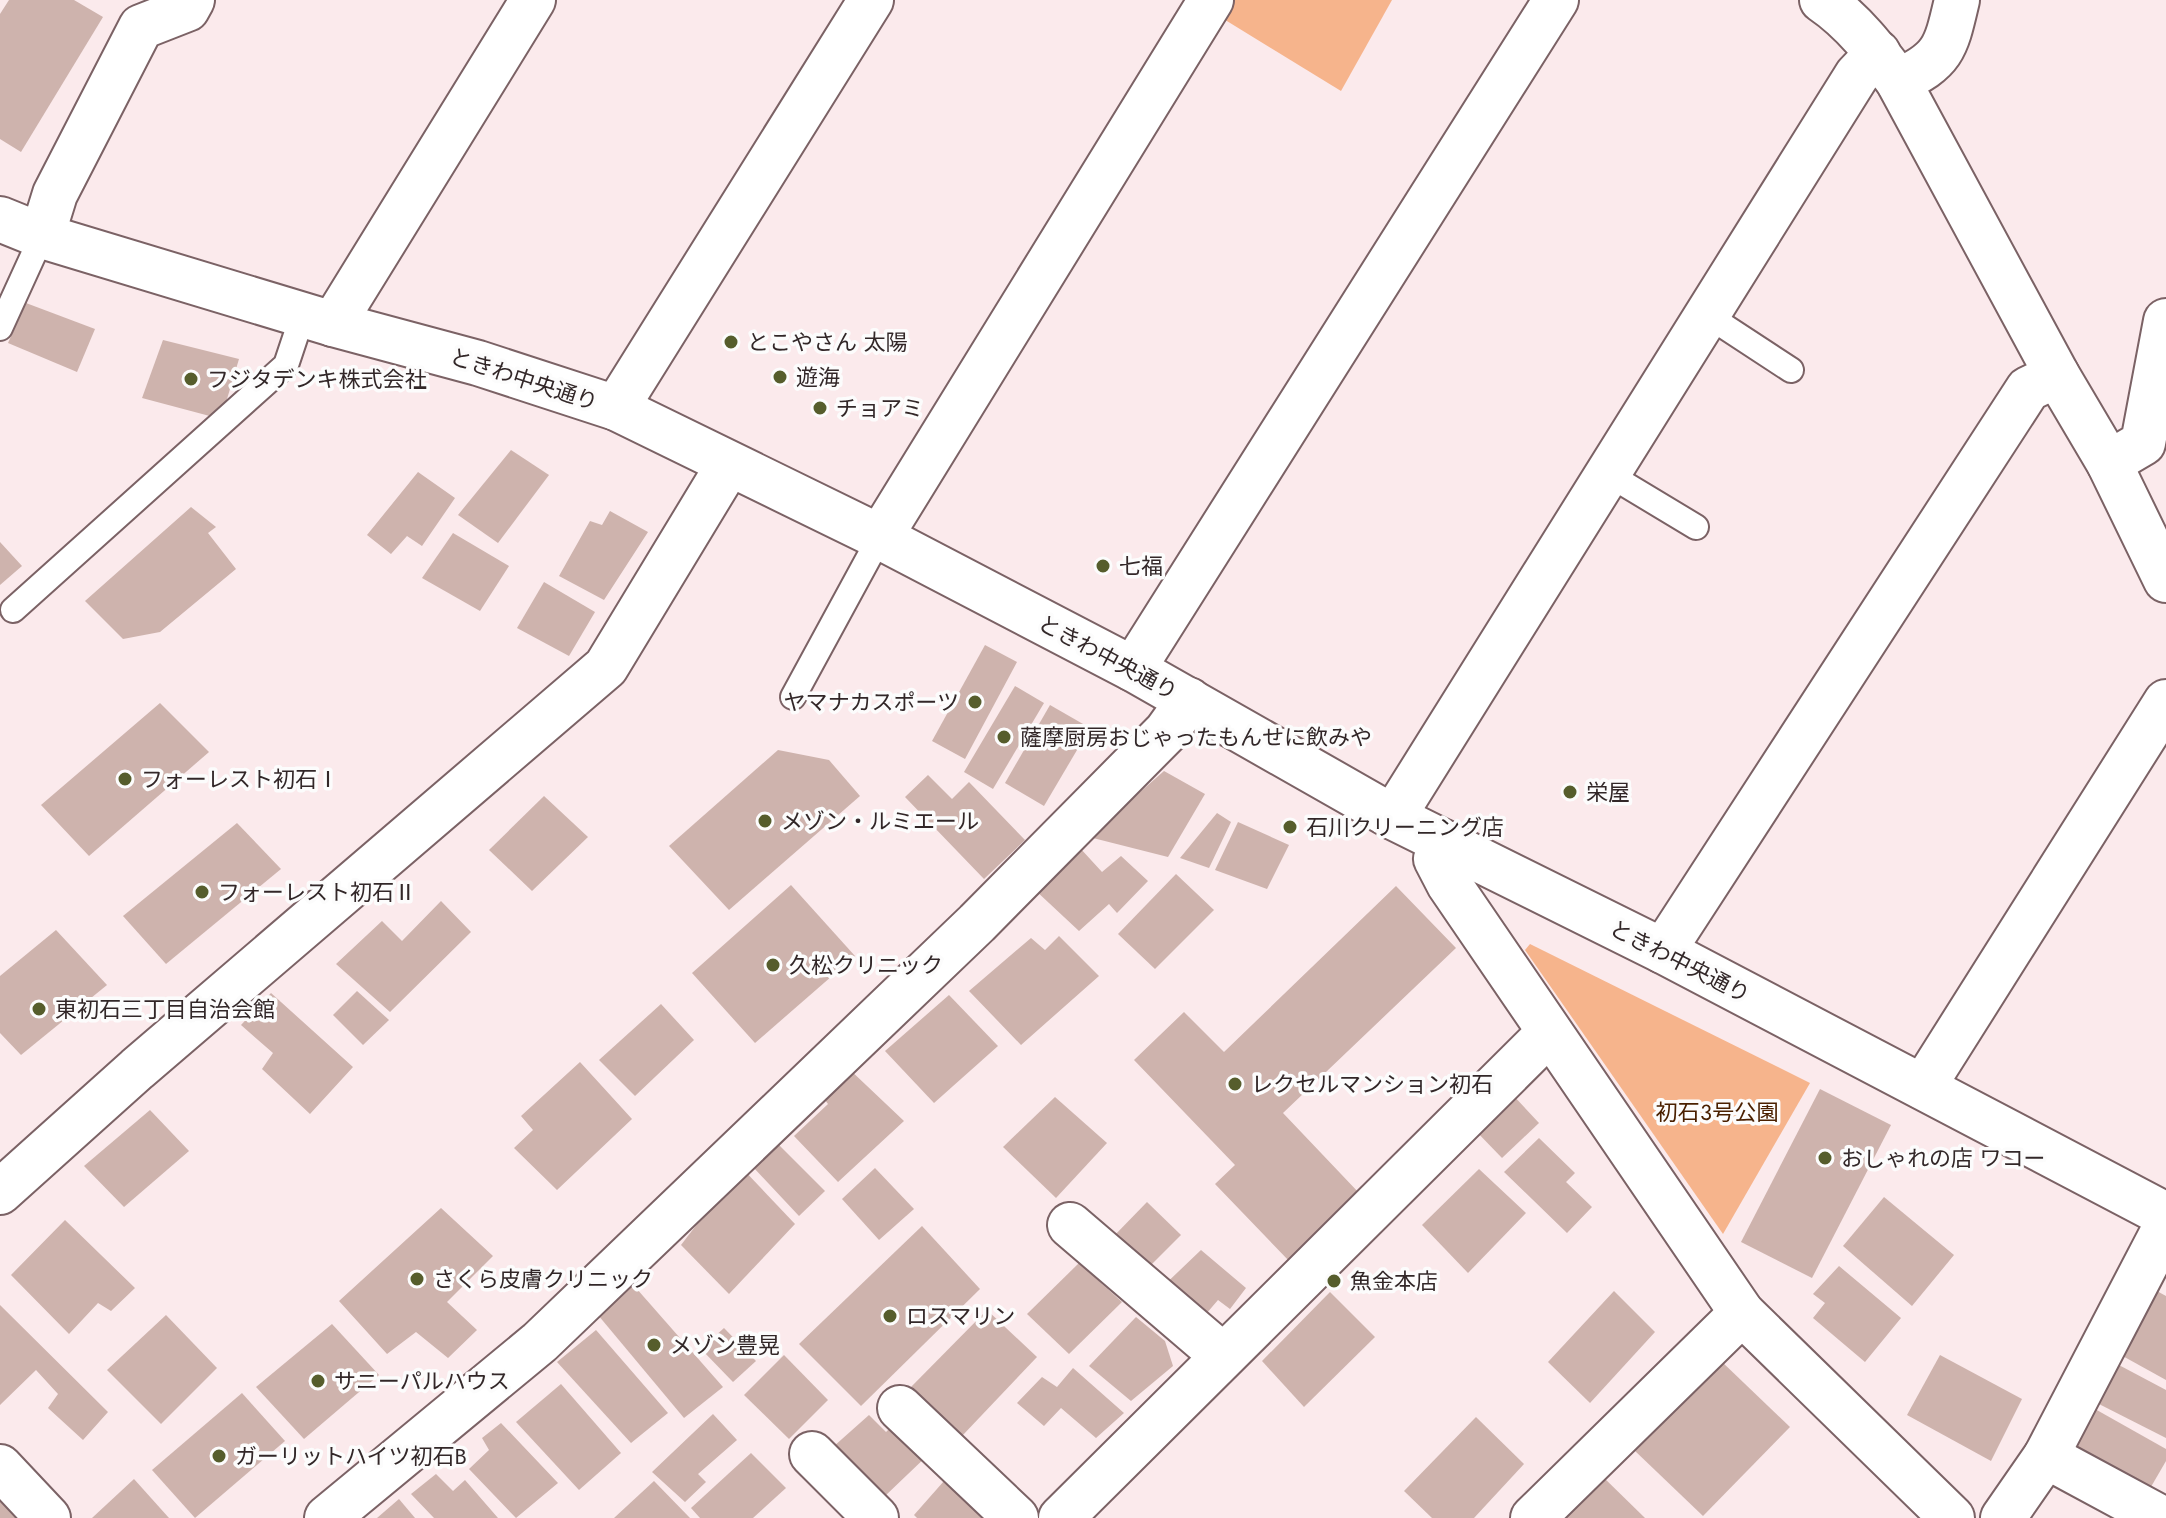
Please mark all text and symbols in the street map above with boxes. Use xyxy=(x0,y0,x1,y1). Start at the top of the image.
place label: とこやさん 太陽 xyxy=(747,326,908,358)
marker: とこやさん 太陽 xyxy=(722,333,740,351)
street label: ときわ中央通り xyxy=(446,340,602,418)
place label: 遊海 xyxy=(796,361,840,393)
place label: フジタデンキ株式会社 xyxy=(207,363,427,395)
marker: 遊海 xyxy=(771,368,789,386)
marker: フジタデンキ株式会社 xyxy=(182,370,200,388)
place label: チョアミ xyxy=(836,392,924,424)
marker: チョアミ xyxy=(811,399,829,417)
place label: 七福 xyxy=(1119,550,1163,582)
marker: 七福 xyxy=(1094,557,1112,575)
street label: ときわ中央通り xyxy=(1032,607,1184,707)
place label: ヤマナカスポーツ xyxy=(783,686,959,718)
marker: ヤマナカスポーツ xyxy=(966,693,984,711)
place label: 薩摩厨房おじゃったもんせに飲みや xyxy=(1020,721,1372,753)
marker: 薩摩厨房おじゃったもんせに飲みや xyxy=(995,728,1013,746)
place label: フォーレスト初石Ⅰ xyxy=(141,763,339,795)
marker: フォーレスト初石Ⅰ xyxy=(116,770,134,788)
place label: 栄屋 xyxy=(1586,776,1630,808)
marker: 栄屋 xyxy=(1561,783,1579,801)
place label: メゾン・ルミエール xyxy=(781,805,979,837)
place label: 石川クリーニング店 xyxy=(1306,811,1504,843)
marker: メゾン・ルミエール xyxy=(756,812,774,830)
marker: 石川クリーニング店 xyxy=(1281,818,1299,836)
place label: フォーレスト初石Ⅱ xyxy=(218,876,416,908)
marker: フォーレスト初石Ⅱ xyxy=(193,883,211,901)
street label: ときわ中央通り xyxy=(1604,912,1756,1010)
place label: 久松クリニック xyxy=(789,949,943,981)
marker: 久松クリニック xyxy=(764,956,782,974)
place label: 東初石三丁目自治会館 xyxy=(55,993,275,1025)
marker: 東初石三丁目自治会館 xyxy=(30,1000,48,1018)
place label: レクセルマンション初石 xyxy=(1251,1068,1493,1100)
marker: レクセルマンション初石 xyxy=(1226,1075,1244,1093)
park label: 初石３号公園 xyxy=(1656,1096,1778,1128)
place label: おしゃれの店 ワコー xyxy=(1841,1142,2046,1174)
marker: おしゃれの店 ワコー xyxy=(1816,1149,1834,1167)
place label: さくら皮膚クリニック xyxy=(433,1263,653,1295)
place label: 魚金本店 xyxy=(1350,1265,1438,1297)
marker: さくら皮膚クリニック xyxy=(408,1270,426,1288)
marker: 魚金本店 xyxy=(1325,1272,1343,1290)
place label: ロスマリン xyxy=(906,1300,1015,1332)
marker: ロスマリン xyxy=(881,1307,899,1325)
place label: メゾン豊晃 xyxy=(670,1329,780,1361)
marker: メゾン豊晃 xyxy=(645,1336,663,1354)
place label: サニーパルハウス xyxy=(334,1365,510,1397)
marker: サニーパルハウス xyxy=(309,1372,327,1390)
place label: ガーリットハイツ初石B xyxy=(235,1440,467,1472)
marker: ガーリットハイツ初石B xyxy=(210,1447,228,1465)

